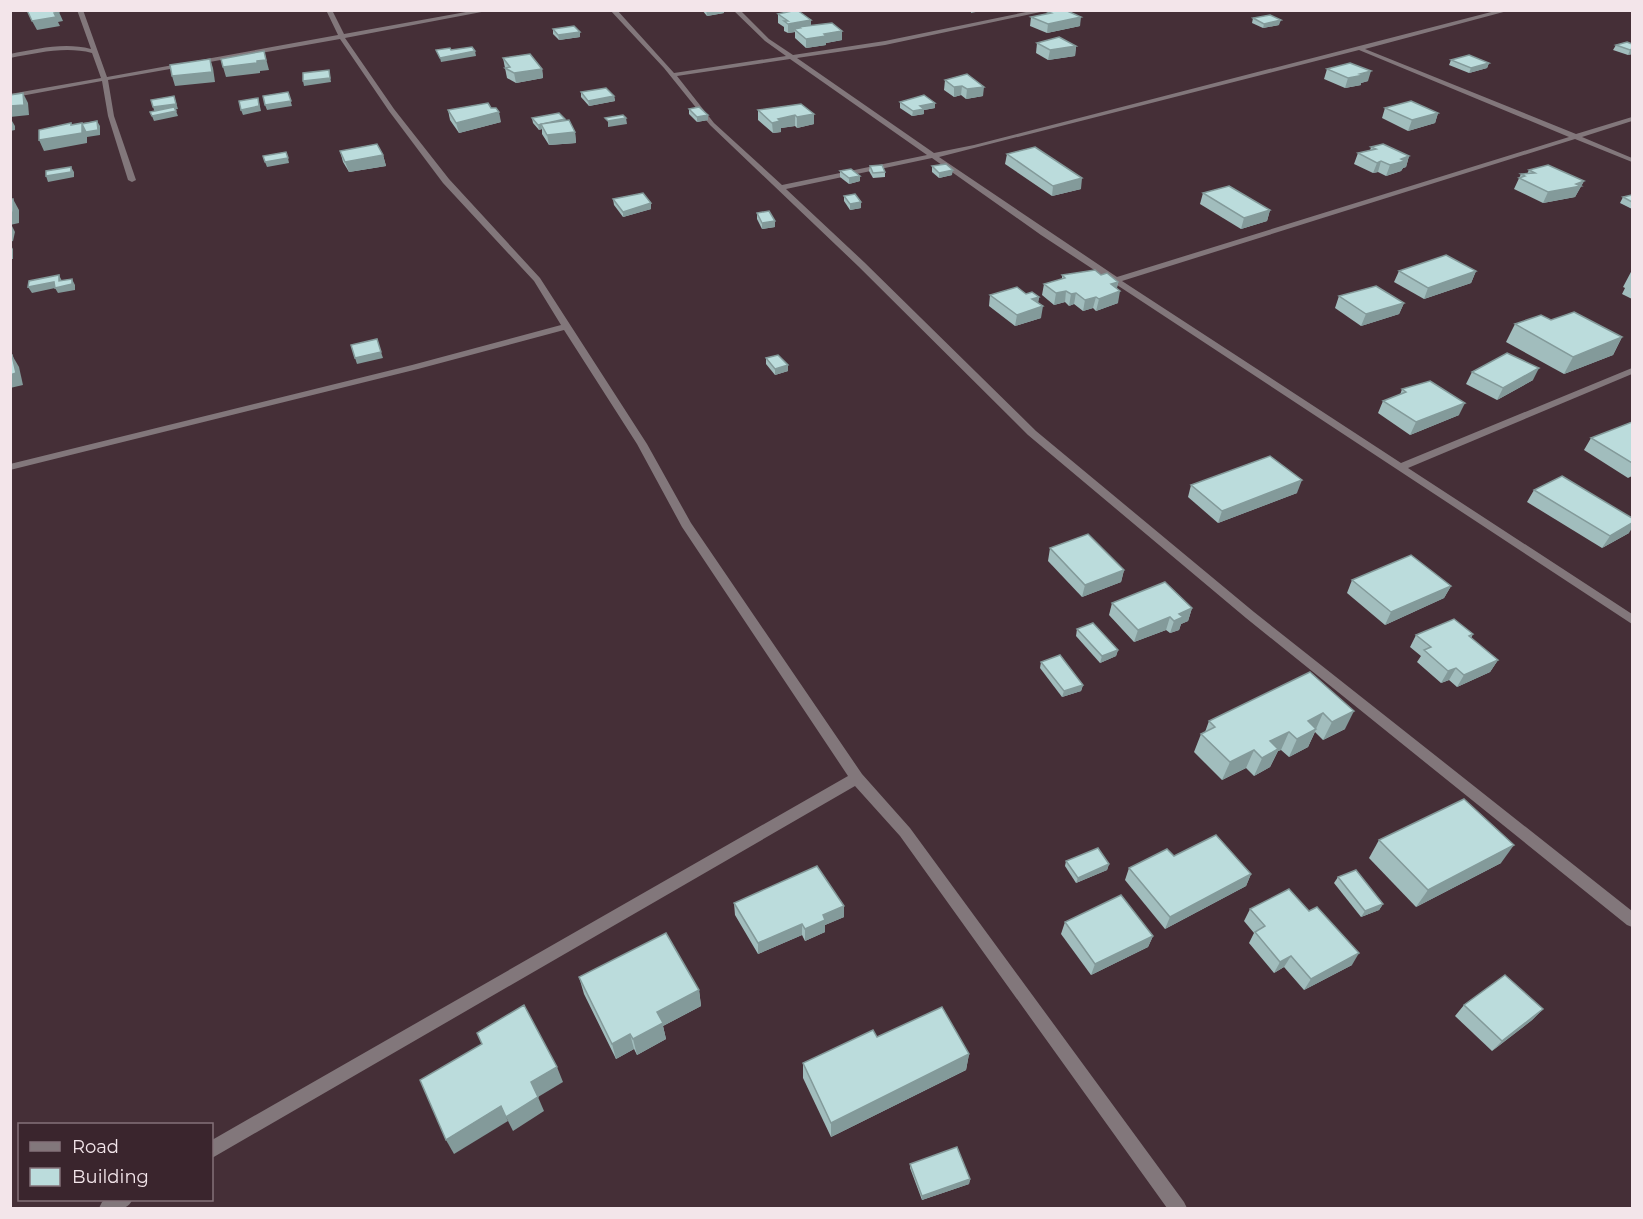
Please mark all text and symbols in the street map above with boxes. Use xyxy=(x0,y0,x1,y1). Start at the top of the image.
legend xyxy=(18,1123,213,1201)
text: Road xyxy=(72,1136,119,1158)
text: Building xyxy=(72,1166,149,1188)

